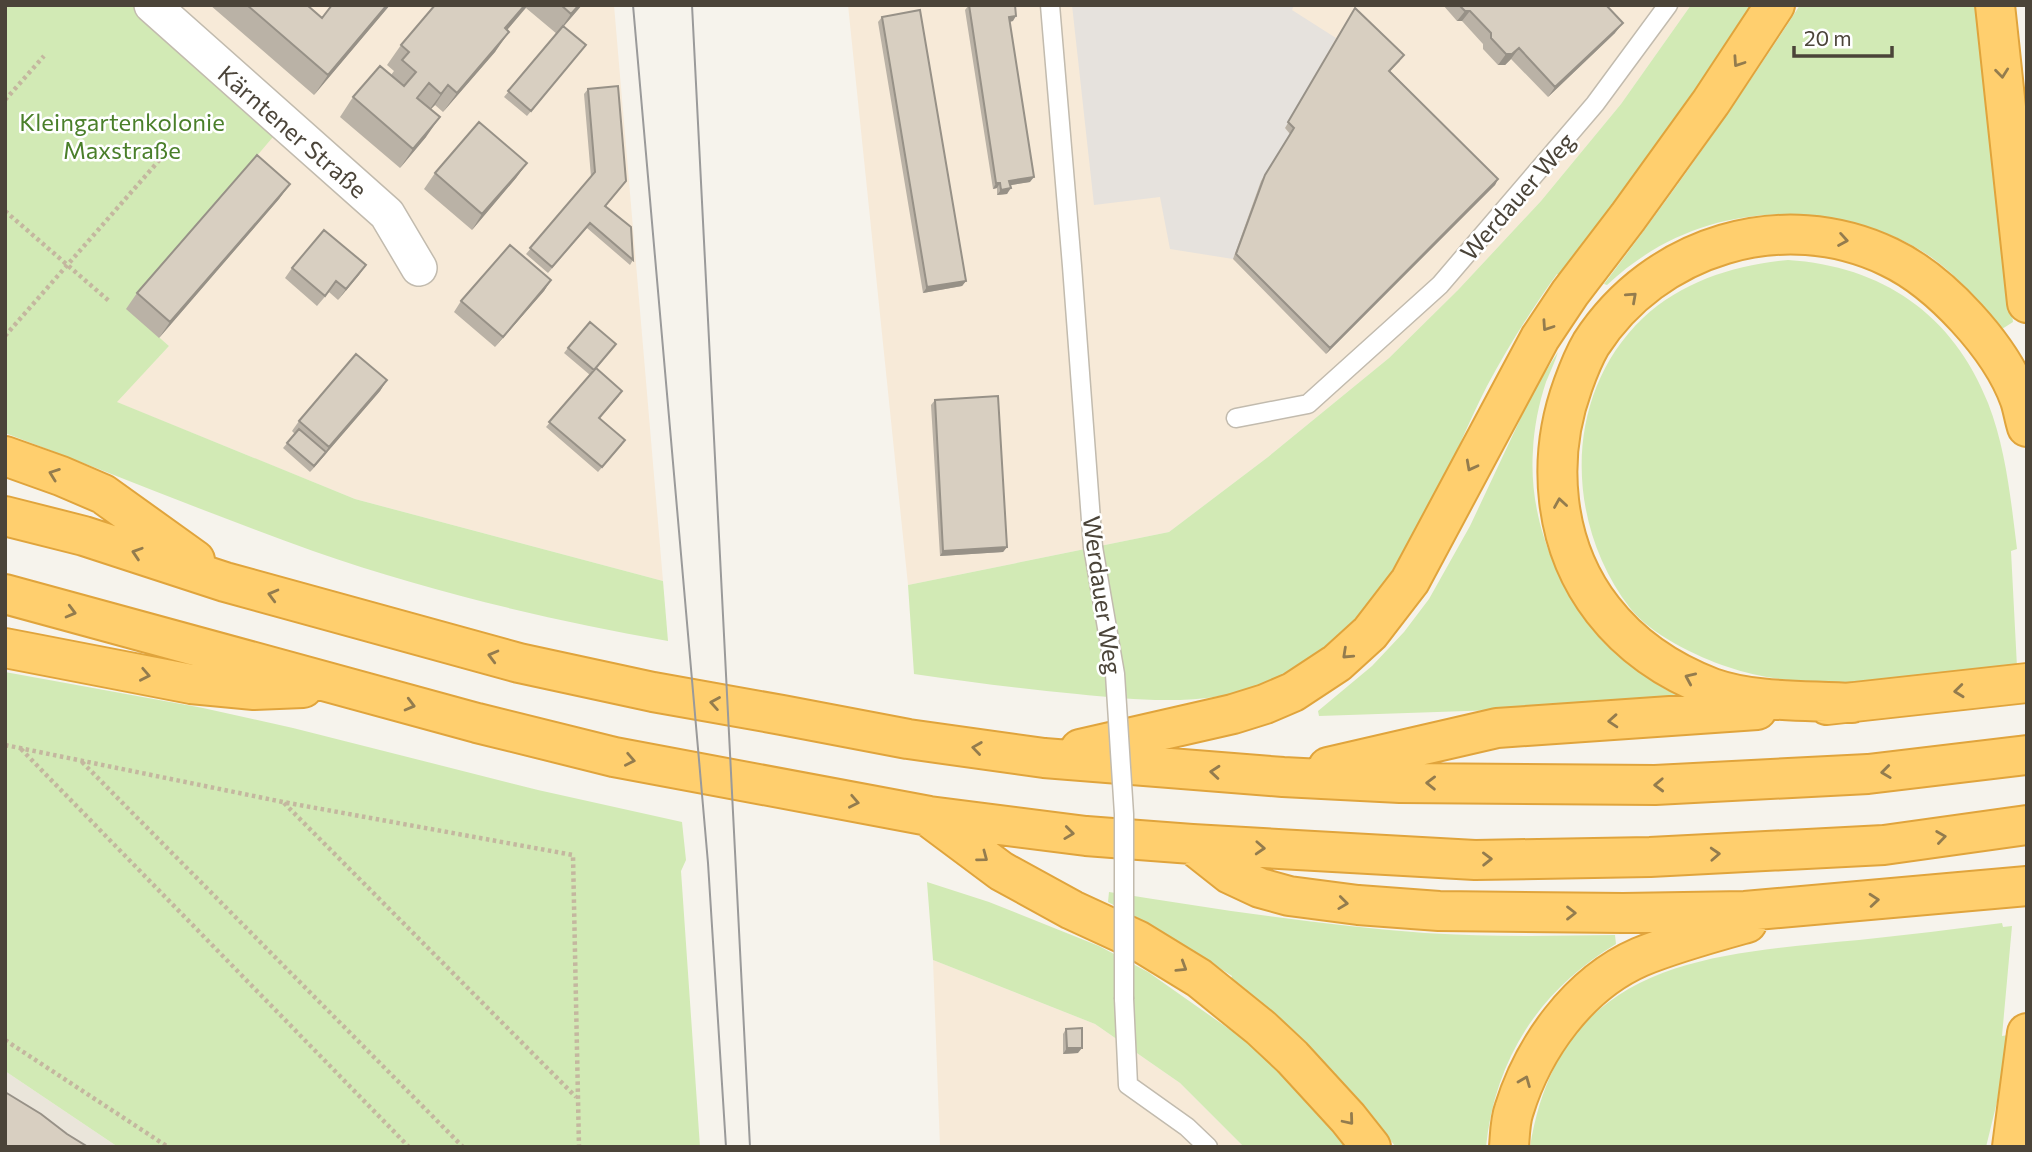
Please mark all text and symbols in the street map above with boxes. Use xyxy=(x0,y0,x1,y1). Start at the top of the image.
scale bar xyxy=(1794,14,1892,58)
text: 20 m xyxy=(1804,25,1852,50)
one-way arrow xyxy=(1733,55,1746,68)
street label: Kärntener Straße xyxy=(213,59,373,203)
one-way arrow xyxy=(1995,67,2010,79)
park label: Kleingartenkolonie Maxstraße xyxy=(19,107,225,164)
street label: Werdauer Weg xyxy=(1454,126,1580,266)
one-way arrow xyxy=(1837,232,1849,247)
one-way arrow xyxy=(1624,293,1637,305)
one-way arrow xyxy=(1543,318,1556,331)
one-way arrow xyxy=(1465,458,1479,471)
one-way arrow xyxy=(49,468,61,482)
one-way arrow xyxy=(1553,497,1568,509)
street label: Werdauer Weg xyxy=(1078,514,1128,676)
one-way arrow xyxy=(131,547,143,562)
one-way arrow xyxy=(268,589,280,604)
one-way arrow xyxy=(65,604,77,618)
one-way arrow xyxy=(1342,646,1355,659)
one-way arrow xyxy=(487,649,499,664)
one-way arrow xyxy=(138,666,150,681)
one-way arrow xyxy=(1684,672,1697,686)
one-way arrow xyxy=(1953,683,1965,698)
one-way arrow xyxy=(709,696,721,711)
one-way arrow xyxy=(403,697,415,711)
one-way arrow xyxy=(1608,713,1619,728)
one-way arrow xyxy=(971,741,982,756)
one-way arrow xyxy=(624,751,636,766)
one-way arrow xyxy=(1209,765,1220,780)
one-way arrow xyxy=(1880,765,1892,780)
one-way arrow xyxy=(1426,775,1436,791)
one-way arrow xyxy=(1653,777,1664,793)
one-way arrow xyxy=(848,794,860,809)
one-way arrow xyxy=(1064,826,1075,841)
one-way arrow xyxy=(1935,830,1947,845)
one-way arrow xyxy=(1255,840,1266,855)
one-way arrow xyxy=(1709,846,1720,861)
one-way arrow xyxy=(976,849,988,862)
one-way arrow xyxy=(1482,852,1493,867)
one-way arrow xyxy=(1869,893,1880,908)
one-way arrow xyxy=(1338,895,1349,910)
one-way arrow xyxy=(1566,905,1576,921)
one-way arrow xyxy=(1174,959,1187,972)
one-way arrow xyxy=(1516,1076,1530,1088)
one-way arrow xyxy=(1341,1112,1354,1125)

